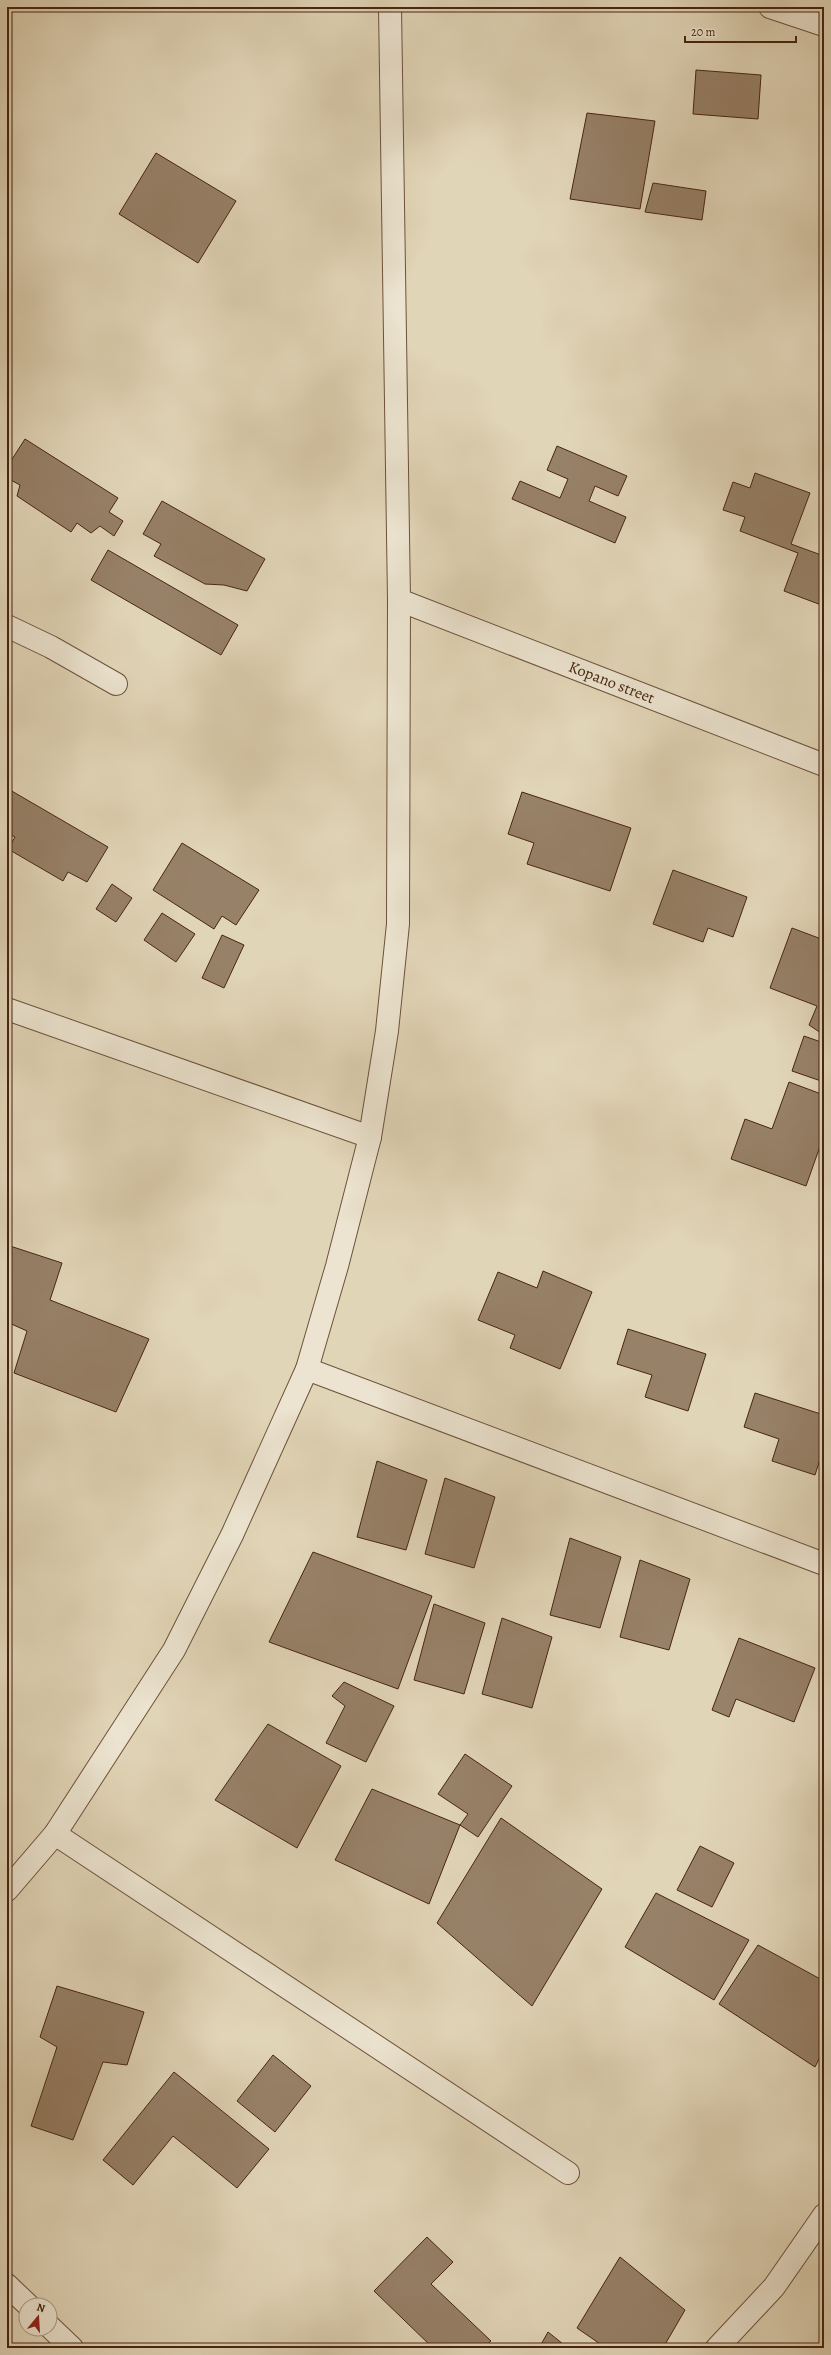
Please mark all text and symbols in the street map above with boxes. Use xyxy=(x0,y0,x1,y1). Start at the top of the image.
scale bar xyxy=(685,18,796,44)
text: 20 m xyxy=(691,24,715,40)
street label: Kopano street xyxy=(565,656,658,709)
north arrow xyxy=(18,2297,58,2337)
text: N xyxy=(35,2300,47,2316)

